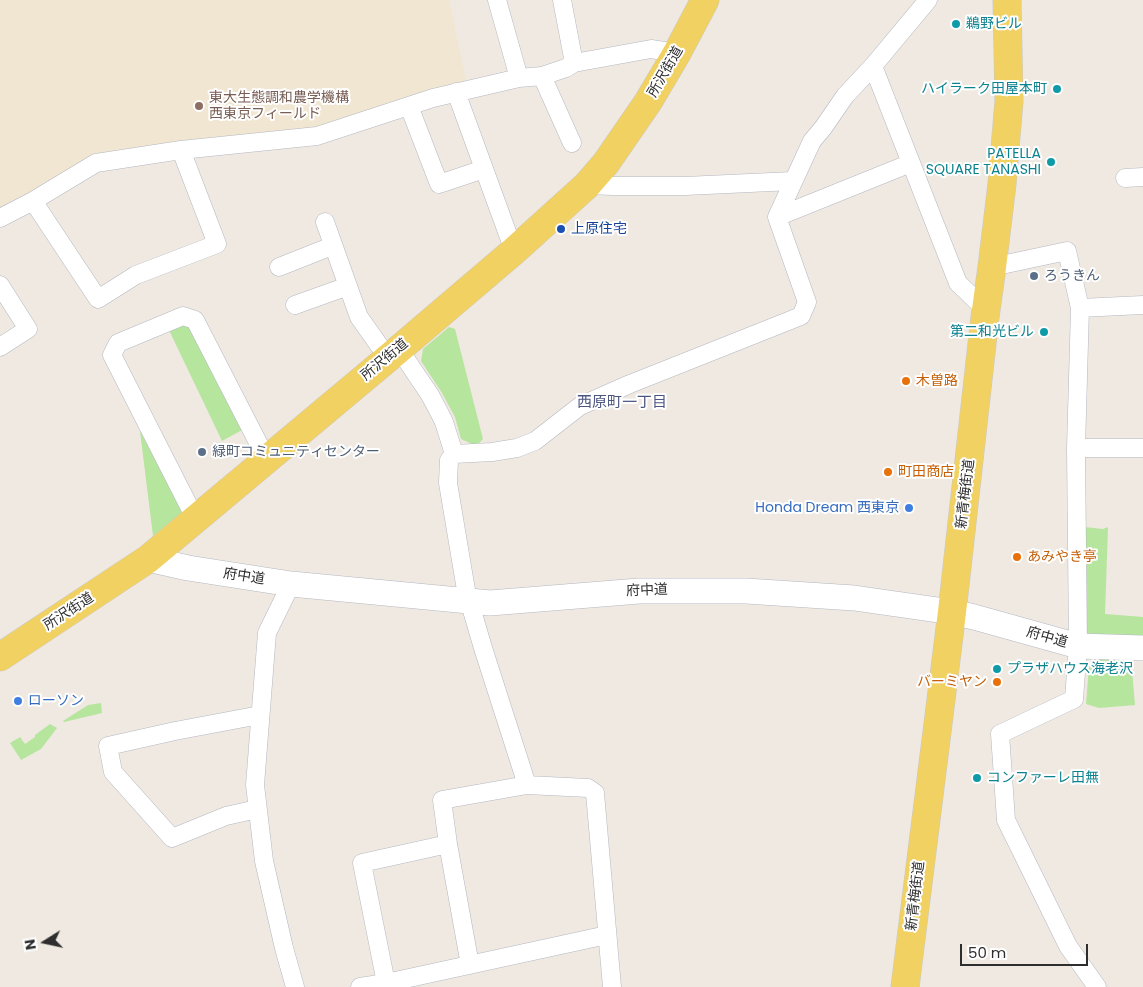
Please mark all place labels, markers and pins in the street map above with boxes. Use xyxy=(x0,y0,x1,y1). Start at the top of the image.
place label: 鵜野ビル xyxy=(966,16,1022,32)
marker: 鵜野ビル xyxy=(950,18,962,30)
place label: ハイラーク田屋本町 xyxy=(921,81,1047,97)
marker: ハイラーク田屋本町 xyxy=(1051,83,1063,95)
place label: 東大生態調和農学機構 西東京フィールド xyxy=(209,90,349,122)
marker: 東大生態調和農学機構 西東京フィールド xyxy=(193,100,205,112)
place label: PATELLA SQUARE TANASHI xyxy=(926,146,1041,178)
marker: PATELLA SQUARE TANASHI xyxy=(1045,156,1057,168)
place label: 上原住宅 xyxy=(571,221,627,237)
marker: 上原住宅 xyxy=(555,223,567,235)
place label: ろうきん xyxy=(1044,268,1100,284)
marker: ろうきん xyxy=(1028,270,1040,282)
place label: 第二和光ビル xyxy=(950,324,1034,340)
marker: 第二和光ビル xyxy=(1038,326,1050,338)
place label: 木曽路 xyxy=(916,373,958,389)
marker: 木曽路 xyxy=(900,375,912,387)
place label: 緑町コミュニティセンター xyxy=(212,444,380,460)
marker: 緑町コミュニティセンター xyxy=(196,446,208,458)
place label: 町田商店 xyxy=(898,464,954,480)
marker: 町田商店 xyxy=(882,466,894,478)
place label: Honda Dream 西東京 xyxy=(755,500,899,516)
marker: Honda Dream 西東京 xyxy=(903,502,915,514)
place label: あみやき亭 xyxy=(1027,549,1097,565)
marker: あみやき亭 xyxy=(1011,551,1023,563)
place label: プラザハウス海老沢 xyxy=(1007,661,1133,677)
marker: プラザハウス海老沢 xyxy=(991,663,1003,675)
place label: バーミヤン xyxy=(917,674,987,690)
marker: バーミヤン xyxy=(991,676,1003,688)
place label: ローソン xyxy=(28,693,84,709)
marker: ローソン xyxy=(12,695,24,707)
place label: コンファーレ田無 xyxy=(987,770,1099,786)
marker: コンファーレ田無 xyxy=(971,772,983,784)

